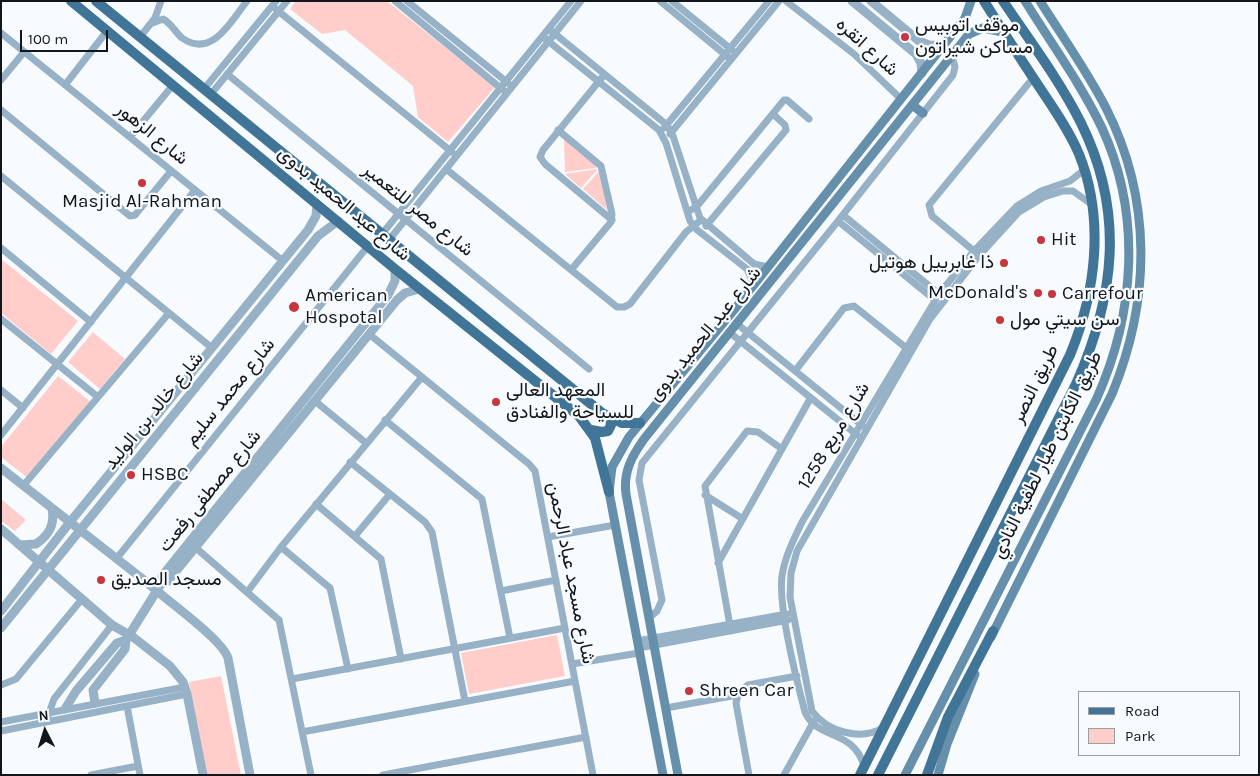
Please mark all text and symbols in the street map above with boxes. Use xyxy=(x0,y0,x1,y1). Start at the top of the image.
street label: شارع انقره xyxy=(831,13,903,81)
place label: موقف اتوبيس مساكن شيراتون xyxy=(915,15,1033,59)
scale bar xyxy=(22,20,110,52)
text: 100 m xyxy=(28,30,68,48)
marker: موقف اتوبيس مساكن شيراتون xyxy=(899,31,911,43)
street label: شارع الزهور xyxy=(111,98,193,170)
street label: شارع عبد الحميد بدوى xyxy=(273,142,415,266)
street label: شارع مصر للتعمير xyxy=(358,158,478,262)
marker: Masjid Al-Rahman xyxy=(136,177,148,189)
place label: Masjid Al-Rahman xyxy=(62,191,222,213)
place label: Hit xyxy=(1051,229,1077,251)
marker: Hit xyxy=(1035,234,1047,246)
place label: ذا غابرييل هوتيل xyxy=(869,252,994,274)
marker: ذا غابرييل هوتيل xyxy=(998,257,1010,269)
street label: شارع عبد الحميد بدوى xyxy=(644,262,766,406)
place label: McDonald's xyxy=(928,282,1028,304)
place label: Carrefour xyxy=(1062,283,1143,305)
place label: American Hospotal xyxy=(305,285,388,329)
marker: McDonald's xyxy=(1032,287,1044,299)
marker: Carrefour xyxy=(1046,288,1058,300)
marker: American Hospotal xyxy=(287,300,301,314)
place label: سن سيتي مول xyxy=(1010,309,1119,331)
marker: سن سيتي مول xyxy=(994,314,1006,326)
street label: شارع محمد سليم xyxy=(180,334,280,450)
street label: طريق النصر xyxy=(1006,341,1064,427)
street label: شارع خالد بن الوليد xyxy=(99,347,209,475)
street label: طريق الكابتن طيار لطفية النادي xyxy=(987,348,1107,562)
street label: شارع مربع 1258 xyxy=(793,378,875,494)
place label: المعهد العالى للسياحة والفنادق xyxy=(506,380,634,424)
marker: المعهد العالى للسياحة والفنادق xyxy=(490,396,502,408)
street label: شارع مصطفى رفعت xyxy=(154,425,266,557)
place label: HSBC xyxy=(141,464,189,486)
marker: HSBC xyxy=(125,469,137,481)
street label: شارع مسجد عباد الرحمن xyxy=(542,480,600,666)
place label: مسجد الصديق xyxy=(111,569,222,591)
marker: مسجد الصديق xyxy=(95,574,107,586)
place label: Shreen Car xyxy=(699,680,793,702)
marker: Shreen Car xyxy=(683,685,695,697)
legend xyxy=(1078,691,1240,756)
text: Road xyxy=(1125,702,1160,720)
north arrow xyxy=(20,706,70,756)
text: N xyxy=(38,707,49,724)
text: Park xyxy=(1125,727,1155,745)

